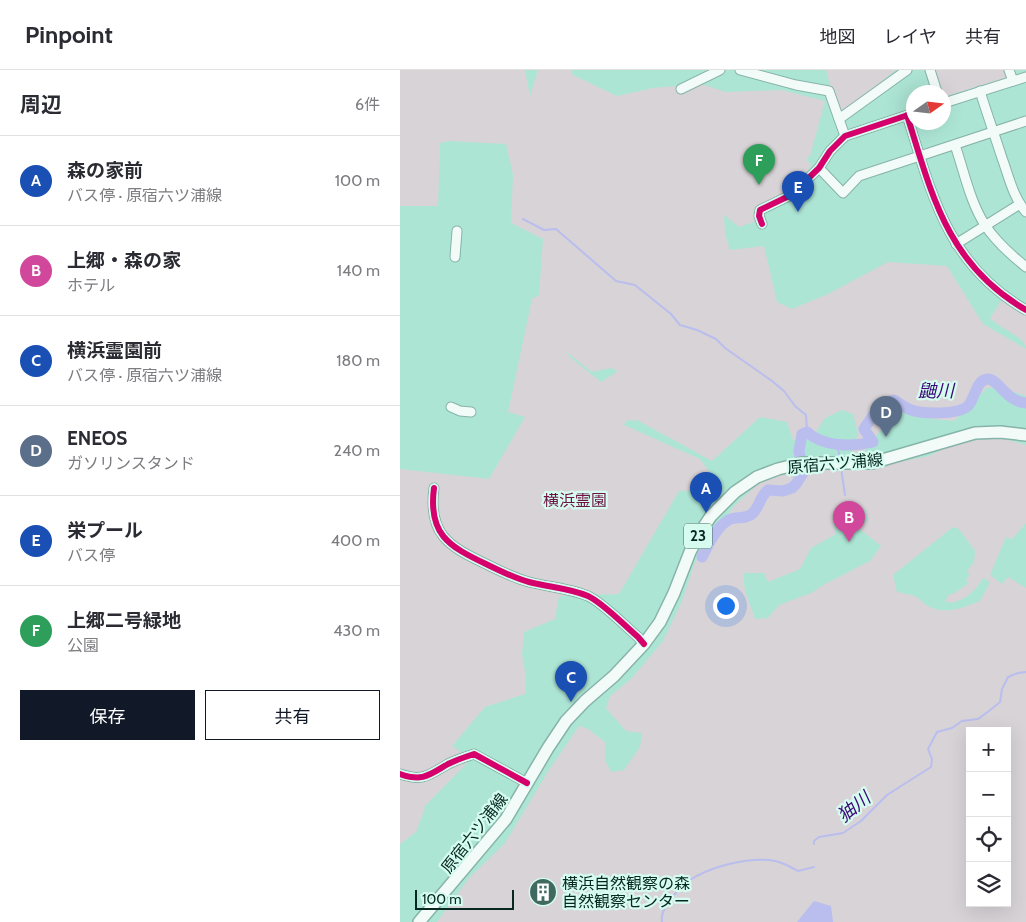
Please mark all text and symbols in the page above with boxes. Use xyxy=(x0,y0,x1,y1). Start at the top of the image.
text: Pinpoint xyxy=(25,20,113,49)
text: 地図 xyxy=(820,26,856,48)
text: レイヤ xyxy=(884,26,937,48)
text: 共有 xyxy=(965,26,1001,48)
north arrow xyxy=(906,85,951,130)
text: 周辺 xyxy=(20,92,62,117)
text: 6件 xyxy=(355,95,380,114)
pin: F xyxy=(743,144,775,185)
text: 森の家前 xyxy=(67,159,143,182)
text: A xyxy=(31,171,41,190)
text: 100 m xyxy=(335,171,380,190)
pin: E xyxy=(782,171,814,212)
text: バス停 · 原宿六ツ浦線 xyxy=(67,186,222,205)
text: 上郷・森の家 xyxy=(67,249,181,272)
text: B xyxy=(31,261,41,280)
text: 140 m xyxy=(337,261,380,280)
text: ホテル xyxy=(67,276,115,295)
text: 横浜霊園前 xyxy=(67,339,162,362)
text: C xyxy=(31,351,41,370)
text: 180 m xyxy=(336,351,380,370)
text: バス停 · 原宿六ツ浦線 xyxy=(67,366,222,385)
water label: 鼬川 xyxy=(918,380,956,402)
pin: D xyxy=(870,396,902,437)
text: ENEOS xyxy=(67,427,127,450)
text: D xyxy=(30,441,42,460)
text: 240 m xyxy=(334,441,380,460)
street label: 原宿六ツ浦線 xyxy=(786,450,884,477)
text: ガソリンスタンド xyxy=(67,454,195,473)
pin: A xyxy=(690,472,722,513)
park label: 横浜霊園 xyxy=(543,491,607,510)
pin: B xyxy=(833,501,865,542)
text: 栄プール xyxy=(67,519,143,542)
road number: 23 xyxy=(684,524,712,548)
text: E xyxy=(31,531,41,550)
text: 400 m xyxy=(331,531,380,550)
text: バス停 xyxy=(67,546,115,565)
your location xyxy=(713,593,739,619)
text: 上郷二号緑地 xyxy=(67,609,181,632)
text: F xyxy=(32,621,40,640)
text: 430 m xyxy=(333,621,380,640)
text: 公園 xyxy=(67,636,99,655)
pin: C xyxy=(555,661,587,702)
button: 保存 xyxy=(20,690,195,740)
button: 共有 xyxy=(205,690,380,740)
map controls xyxy=(966,727,1011,907)
button: + xyxy=(966,727,1011,772)
button: − xyxy=(966,772,1011,817)
water label: 㹨川 xyxy=(833,786,876,827)
street label: 原宿六ツ浦線 xyxy=(437,790,511,877)
button: locate xyxy=(966,817,1011,862)
button: layers xyxy=(966,862,1011,907)
place label: 横浜自然観察の森 自然観察センター xyxy=(562,874,690,911)
building icon: 横浜自然観察の森 自然観察センター xyxy=(528,877,558,907)
scale bar xyxy=(415,887,514,910)
text: 100 m xyxy=(422,890,462,908)

